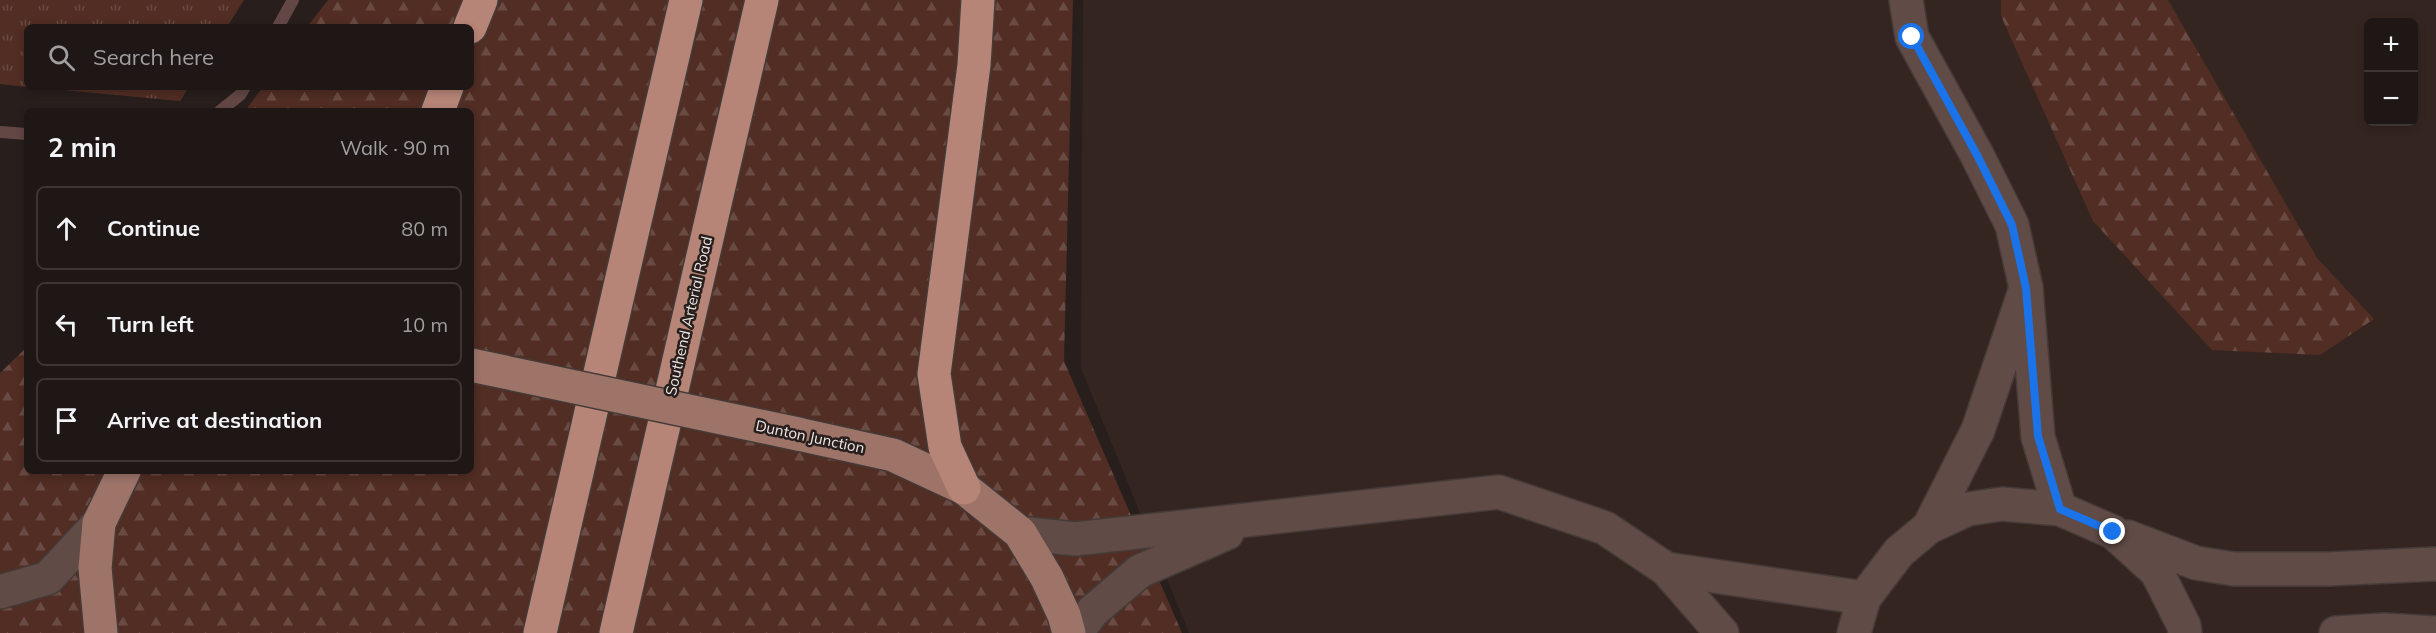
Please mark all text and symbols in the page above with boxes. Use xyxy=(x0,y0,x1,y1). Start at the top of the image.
map controls xyxy=(2364,18,2418,126)
button: + xyxy=(2364,18,2418,72)
route start xyxy=(1898,23,1924,49)
search box xyxy=(24,24,474,90)
icon: search xyxy=(45,41,78,74)
text: Search here xyxy=(93,43,214,71)
button: − xyxy=(2364,72,2418,126)
text: 2 min xyxy=(48,131,117,164)
text: Walk · 90 m xyxy=(340,135,450,160)
icon: ahead xyxy=(50,212,83,245)
text: Continue xyxy=(107,214,200,242)
text: 80 m xyxy=(401,216,448,241)
street label: Southend Arterial Road xyxy=(661,234,716,397)
icon: left xyxy=(50,308,83,341)
text: Turn left xyxy=(107,310,194,338)
text: 10 m xyxy=(401,312,448,337)
icon: arrive xyxy=(50,404,83,437)
text: Arrive at destination xyxy=(107,406,322,434)
street label: Dunton Junction xyxy=(754,416,866,457)
route end xyxy=(2099,518,2125,544)

